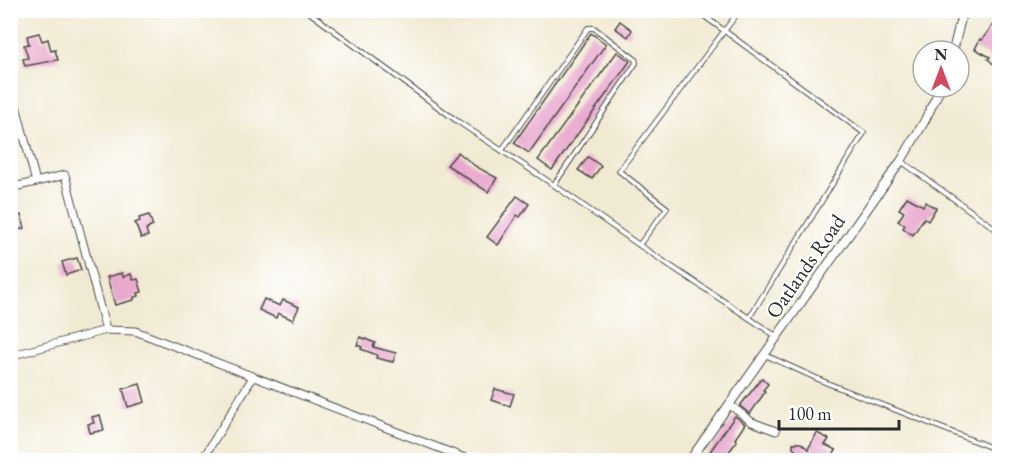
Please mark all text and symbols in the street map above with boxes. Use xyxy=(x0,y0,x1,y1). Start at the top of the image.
north arrow xyxy=(911,39,971,99)
text: N xyxy=(935,44,948,65)
street label: Oatlands Road xyxy=(759,208,851,323)
scale bar xyxy=(779,393,899,431)
text: 100 m xyxy=(788,402,832,425)

